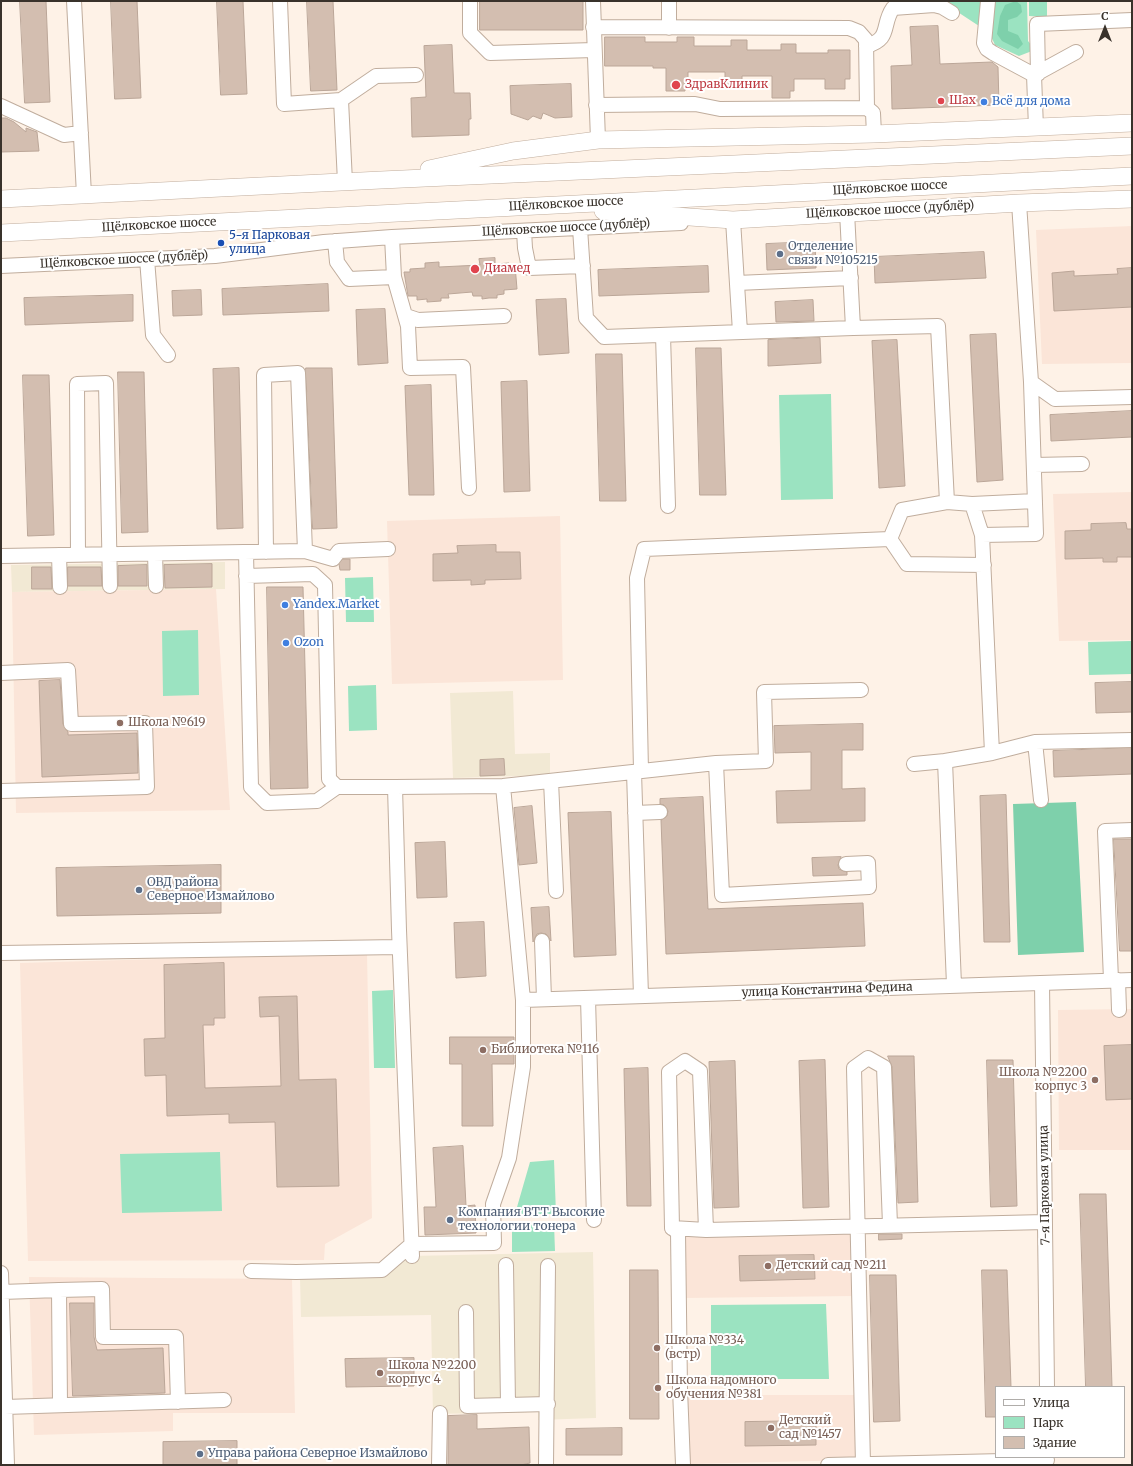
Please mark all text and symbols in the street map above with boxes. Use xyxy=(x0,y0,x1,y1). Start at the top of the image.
north arrow xyxy=(1085,8,1125,48)
text: С xyxy=(1101,9,1109,23)
place label: ЗдравКлиник xyxy=(685,78,768,92)
marker: ЗдравКлиник xyxy=(670,79,682,91)
place label: Шах xyxy=(949,94,976,108)
place label: Всё для дома xyxy=(992,95,1070,109)
marker: Шах xyxy=(936,96,946,106)
marker: Всё для дома xyxy=(979,97,989,107)
street label: Щёлковское шоссе xyxy=(832,178,948,198)
street label: Щёлковское шоссе xyxy=(508,194,624,214)
street label: Щёлковское шоссе (дублёр) xyxy=(806,198,974,222)
street label: Щёлковское шоссе xyxy=(101,215,217,235)
street label: Щёлковское шоссе (дублёр) xyxy=(482,216,650,240)
place label: 5-я Парковая улица xyxy=(229,229,310,257)
marker: 5-я Парковая улица xyxy=(216,238,226,248)
place label: Отделение связи №105215 xyxy=(788,240,878,268)
street label: Щёлковское шоссе (дублёр) xyxy=(40,248,208,272)
marker: Отделение связи №105215 xyxy=(775,249,785,259)
place label: Диамед xyxy=(484,262,530,276)
marker: Диамед xyxy=(469,263,481,275)
place label: Yandex.Market xyxy=(293,598,380,612)
marker: Yandex.Market xyxy=(280,600,290,610)
place label: Ozon xyxy=(294,636,324,650)
marker: Ozon xyxy=(281,638,291,648)
place label: Школа №619 xyxy=(128,716,205,730)
marker: Школа №619 xyxy=(115,718,125,728)
place label: ОВД района Северное Измайлово xyxy=(147,876,274,904)
marker: ОВД района Северное Измайлово xyxy=(134,885,144,895)
street label: улица Константина Федина xyxy=(741,980,913,1000)
place label: Библиотека №116 xyxy=(491,1043,599,1057)
marker: Библиотека №116 xyxy=(478,1045,488,1055)
place label: Школа №2200 корпус 3 xyxy=(999,1066,1087,1094)
marker: Школа №2200 корпус 3 xyxy=(1090,1075,1100,1085)
street label: 7-я Парковая улица xyxy=(1037,1125,1053,1245)
place label: Компания ВТТ Высокие технологии тонера xyxy=(458,1206,605,1234)
marker: Компания ВТТ Высокие технологии тонера xyxy=(445,1215,455,1225)
place label: Детский сад №211 xyxy=(776,1259,886,1273)
marker: Детский сад №211 xyxy=(763,1261,773,1271)
place label: Школа №334 (встр) xyxy=(665,1334,744,1362)
marker: Школа №334 (встр) xyxy=(652,1343,662,1353)
place label: Школа №2200 корпус 4 xyxy=(388,1359,476,1387)
marker: Школа №2200 корпус 4 xyxy=(375,1368,385,1378)
place label: Школа надомного обучения №381 xyxy=(666,1374,777,1402)
marker: Школа надомного обучения №381 xyxy=(653,1383,663,1393)
legend xyxy=(995,1386,1125,1458)
text: Улица xyxy=(1033,1395,1070,1410)
place label: Детский сад №1457 xyxy=(779,1414,841,1442)
text: Парк xyxy=(1033,1415,1064,1430)
marker: Детский сад №1457 xyxy=(766,1423,776,1433)
text: Здание xyxy=(1033,1435,1076,1450)
place label: Управа района Северное Измайлово xyxy=(208,1447,428,1461)
marker: Управа района Северное Измайлово xyxy=(195,1449,205,1459)

